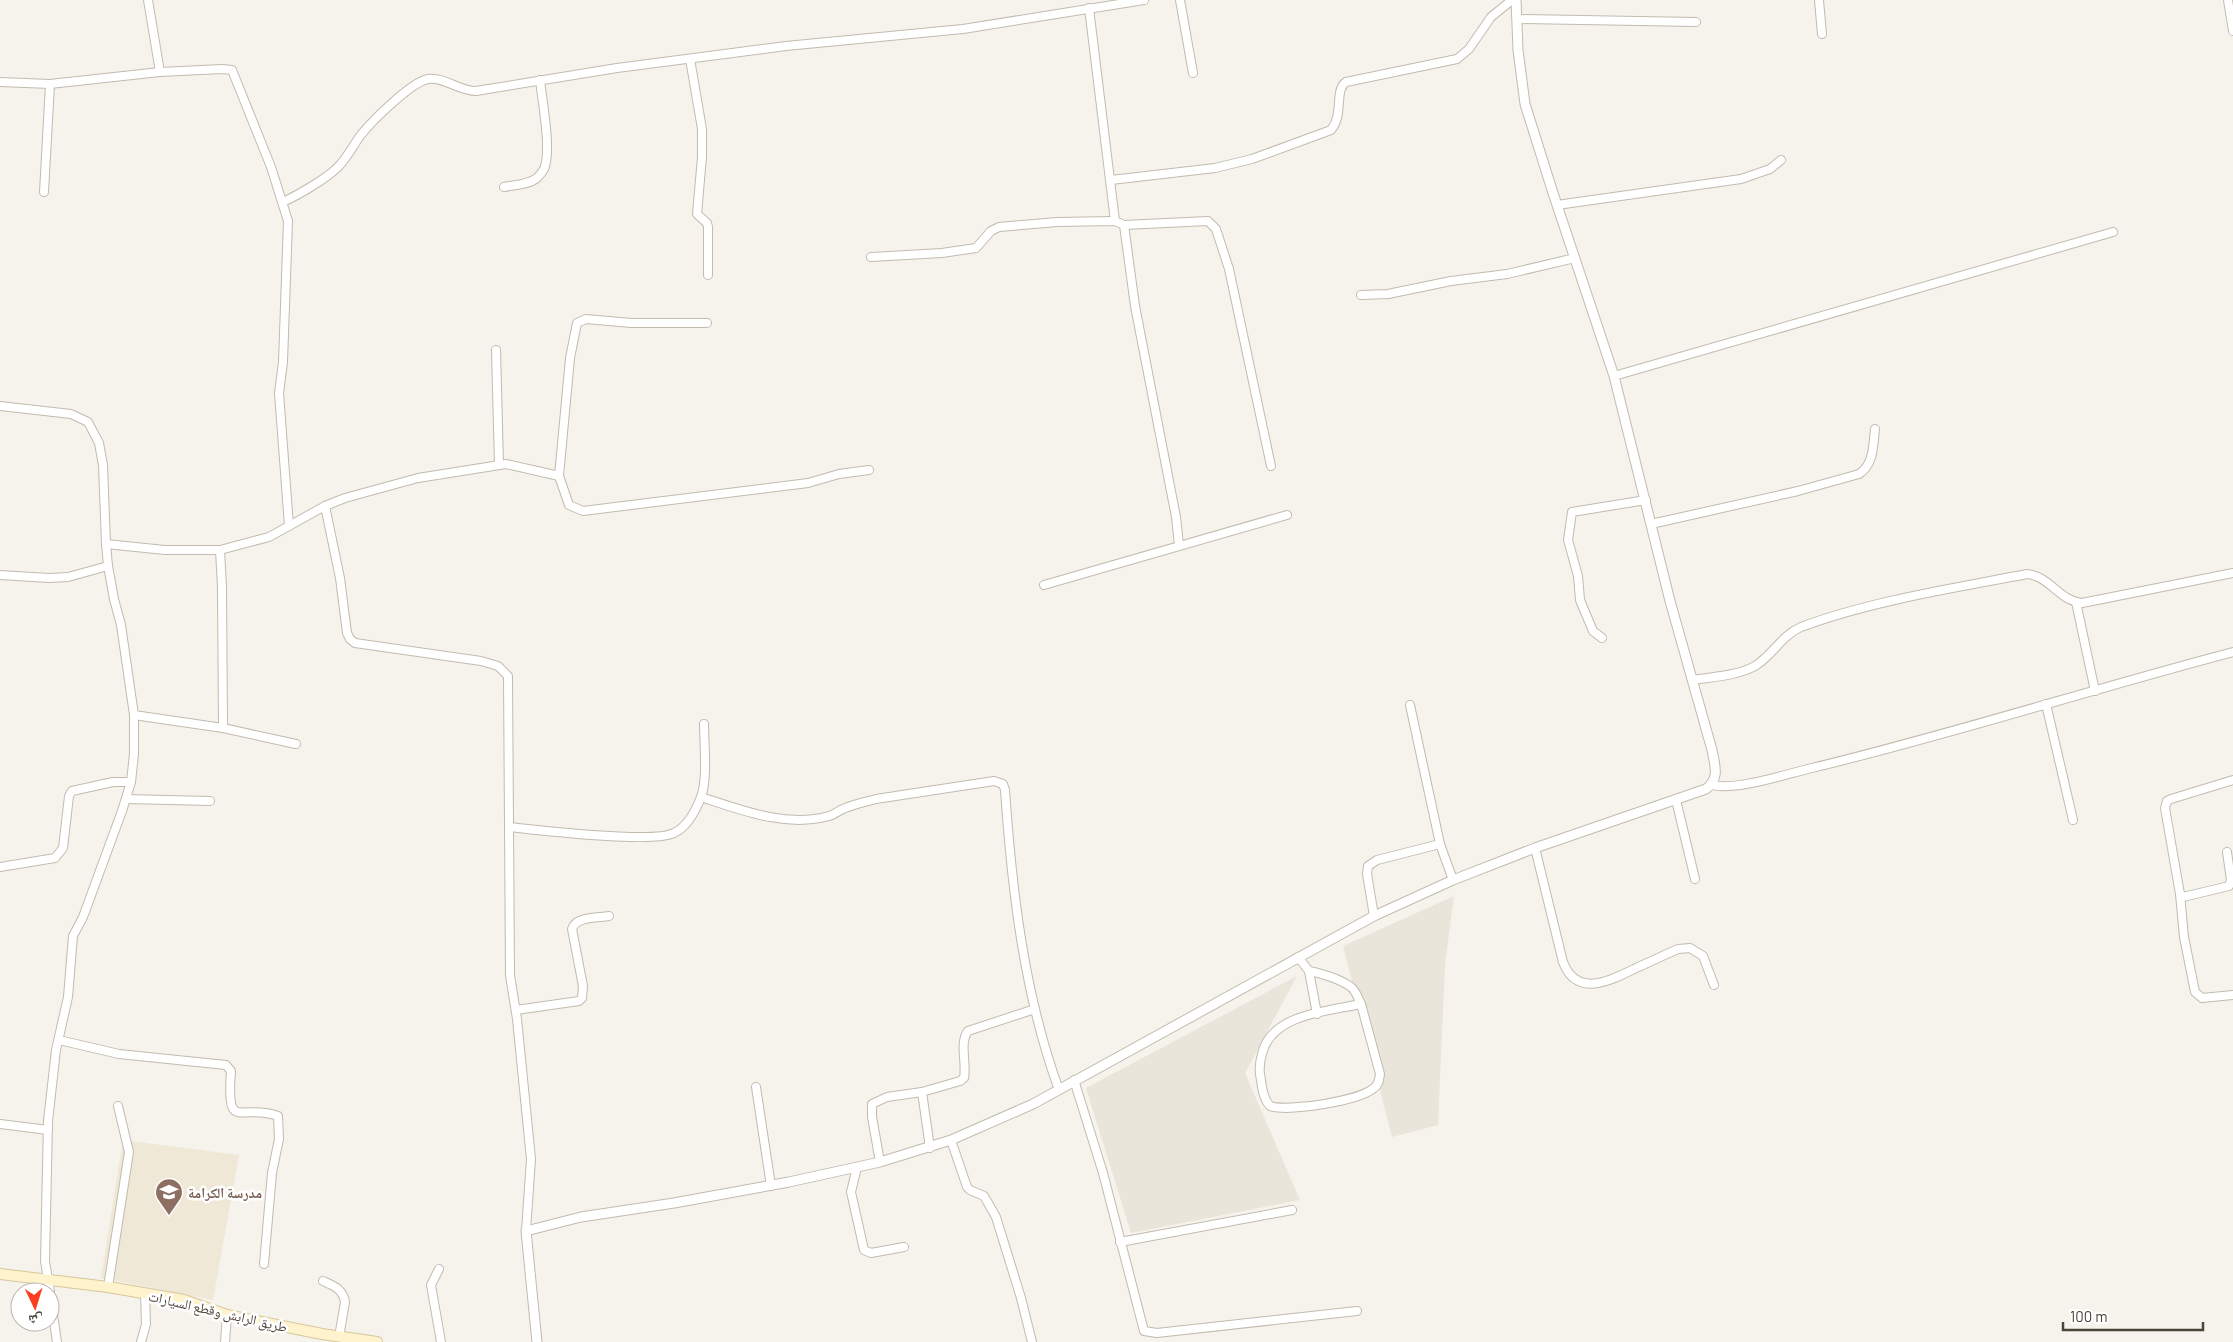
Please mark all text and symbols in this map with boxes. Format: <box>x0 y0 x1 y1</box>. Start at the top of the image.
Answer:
school or university icon: مدرسة الكرامة <box>154 1177 184 1216</box>
place label: مدرسة الكرامة <box>188 1184 262 1201</box>
north arrow <box>10 1282 60 1332</box>
street label: طريق الرابش وقطع السيارات <box>146 1287 289 1337</box>
scale bar <box>2063 1300 2203 1332</box>
text: 100 m <box>2070 1307 2108 1325</box>
text: ش <box>28 1310 44 1329</box>

